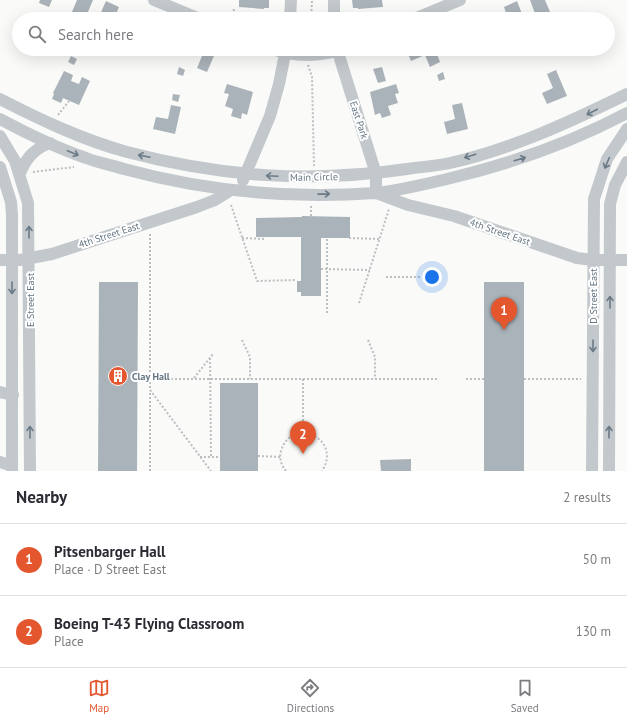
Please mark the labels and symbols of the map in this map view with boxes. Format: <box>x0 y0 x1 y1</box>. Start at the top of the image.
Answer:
street label: East Park <box>347 99 371 141</box>
one-way arrow <box>586 108 598 116</box>
one-way arrow <box>67 150 79 157</box>
one-way arrow <box>138 151 151 159</box>
one-way arrow <box>464 153 477 160</box>
one-way arrow <box>514 155 527 162</box>
one-way arrow <box>602 156 610 168</box>
street label: Main Circle <box>290 170 338 184</box>
one-way arrow <box>266 173 279 180</box>
one-way arrow <box>317 190 330 197</box>
street label: 4th Street East <box>468 216 533 249</box>
street label: 4th Street East <box>77 219 142 251</box>
one-way arrow <box>25 226 33 239</box>
your location <box>422 267 442 287</box>
street label: D Street East <box>587 268 600 324</box>
street label: E Street East <box>24 272 37 327</box>
one-way arrow <box>8 281 16 294</box>
one-way arrow <box>606 296 614 309</box>
pin: 1 <box>491 297 517 330</box>
one-way arrow <box>589 339 597 352</box>
building icon: Clay Hall <box>107 365 129 387</box>
place label: Clay Hall <box>132 370 170 383</box>
pin: 2 <box>290 421 316 454</box>
one-way arrow <box>26 426 34 439</box>
one-way arrow <box>605 426 613 439</box>

